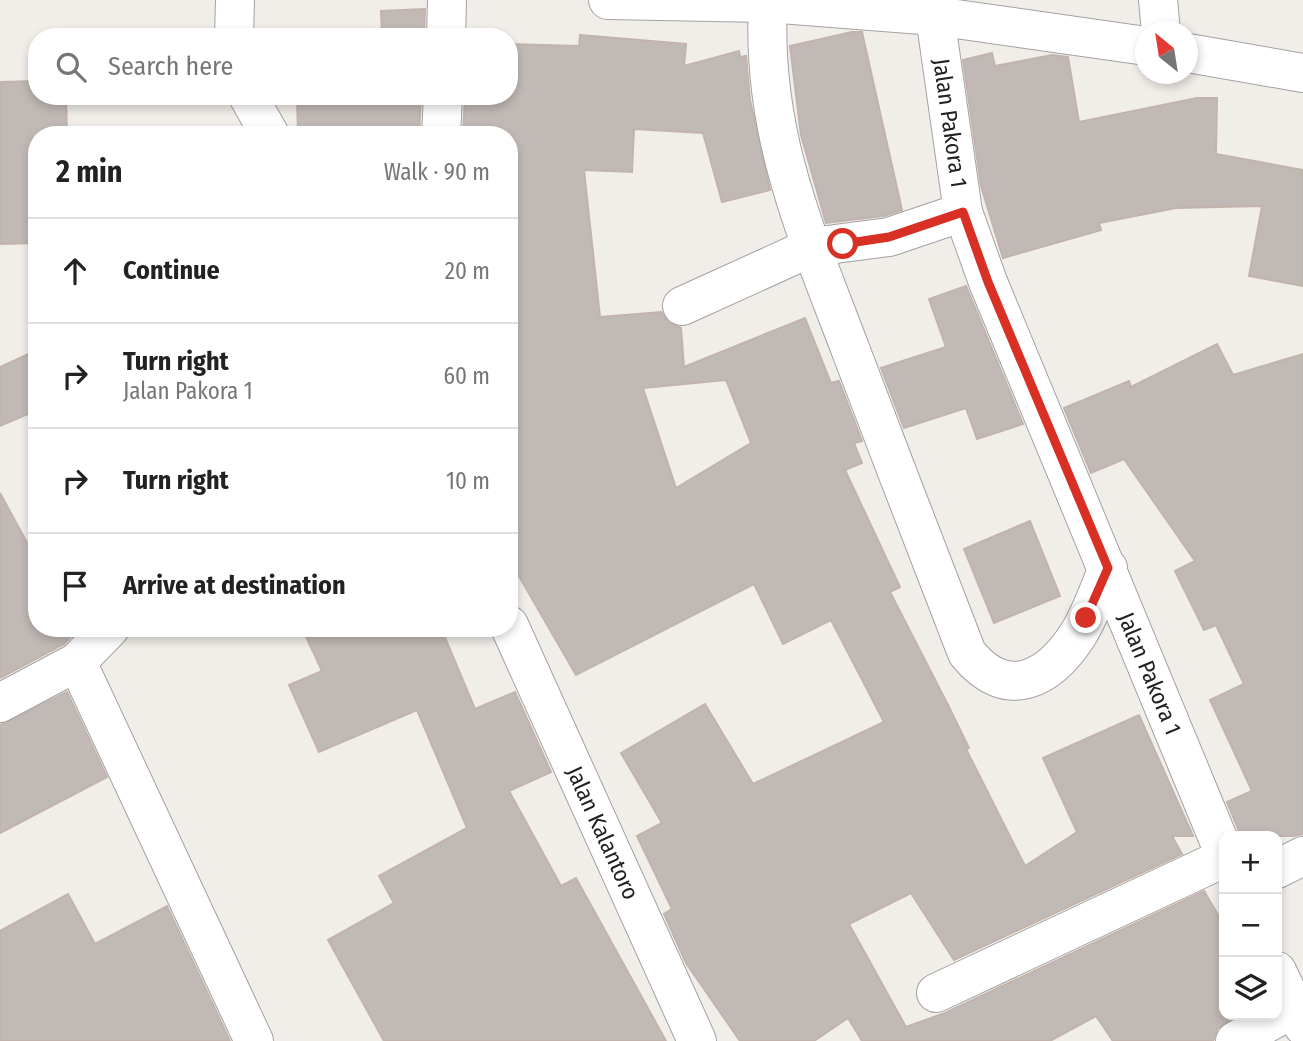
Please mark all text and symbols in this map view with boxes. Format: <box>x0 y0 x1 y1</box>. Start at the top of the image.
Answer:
north arrow <box>1135 21 1198 84</box>
search box <box>28 28 518 105</box>
icon: search <box>52 48 90 86</box>
text: Search here <box>108 51 233 82</box>
street label: Jalan Pakora 1 <box>927 57 973 189</box>
text: 2 min <box>56 154 123 190</box>
text: Walk · 90 m <box>384 158 490 186</box>
route start <box>827 228 858 259</box>
icon: ahead <box>56 252 94 290</box>
text: Continue <box>123 255 220 286</box>
text: 20 m <box>445 257 490 285</box>
text: Turn right <box>123 346 229 377</box>
icon: right <box>56 357 94 395</box>
text: 60 m <box>444 362 490 390</box>
text: Jalan Pakora 1 <box>123 377 253 405</box>
icon: right <box>56 462 94 500</box>
text: Turn right <box>123 465 229 496</box>
text: 10 m <box>446 467 490 495</box>
icon: arrive <box>56 567 94 605</box>
text: Arrive at destination <box>123 570 346 601</box>
route end <box>1070 602 1101 633</box>
street label: Jalan Pakora 1 <box>1112 608 1188 739</box>
street label: Jalan Kalantoro <box>561 762 645 904</box>
map controls <box>1219 831 1282 1020</box>
button: + <box>1219 831 1282 894</box>
button: − <box>1219 894 1282 957</box>
button: layers <box>1219 957 1282 1020</box>

